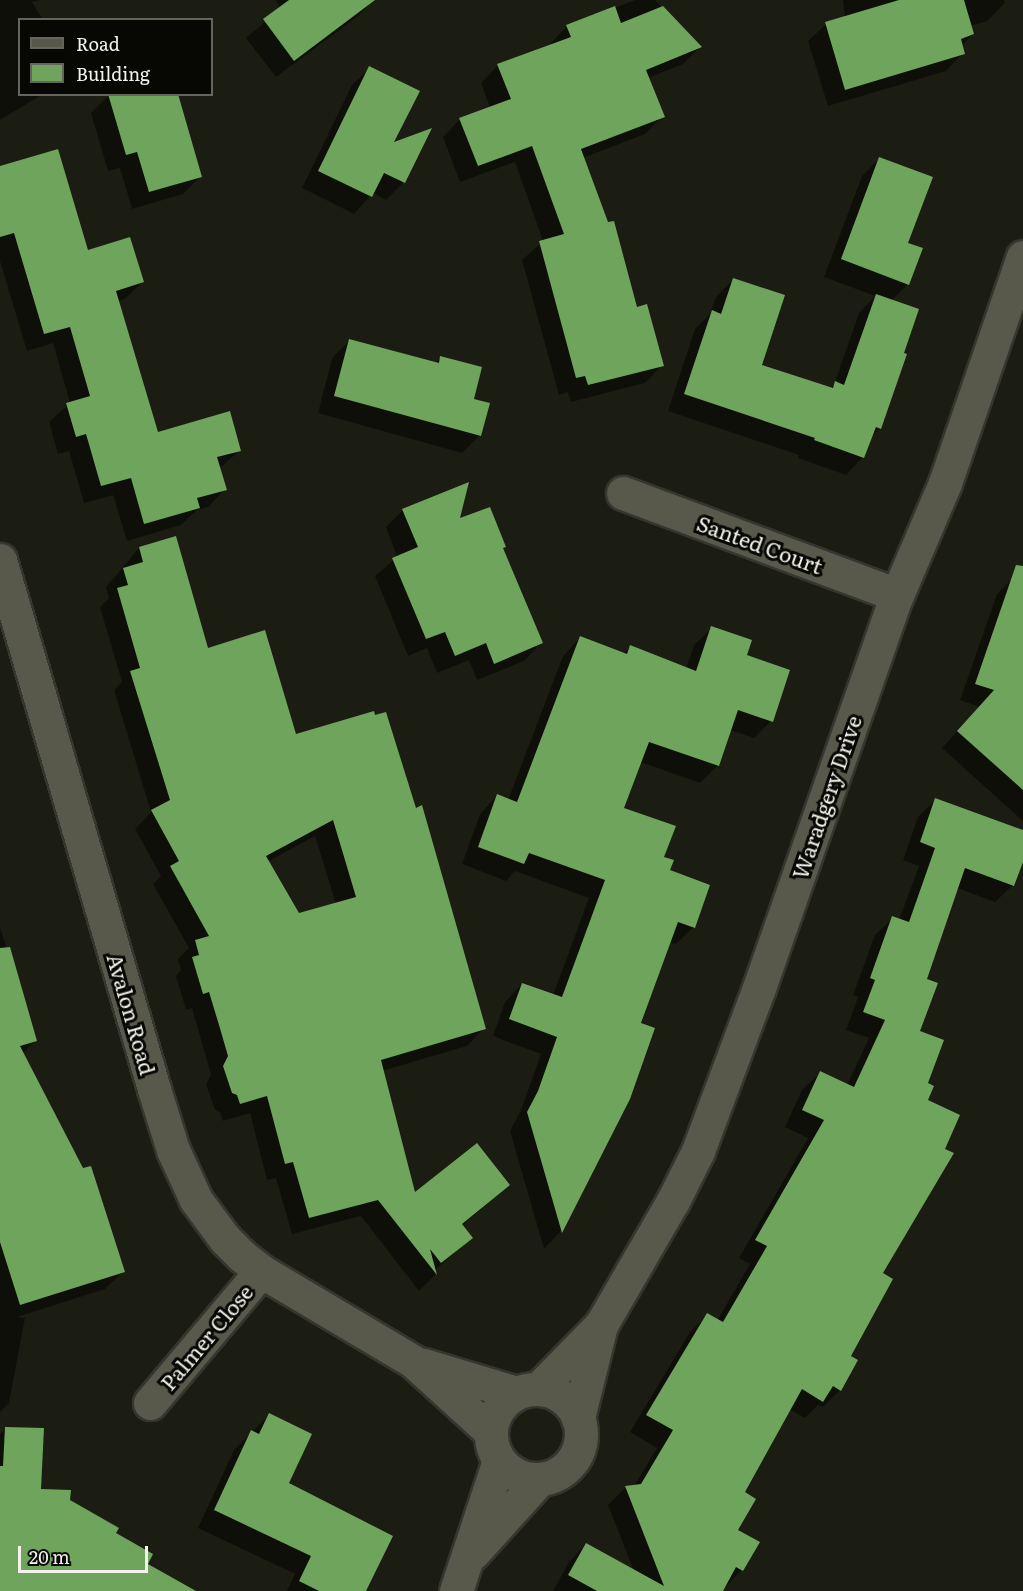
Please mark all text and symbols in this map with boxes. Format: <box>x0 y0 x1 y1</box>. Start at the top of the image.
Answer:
legend <box>18 18 213 96</box>
text: Road <box>76 30 120 57</box>
text: Building <box>76 60 150 87</box>
street label: Santed Court <box>694 510 826 578</box>
street label: Waradgery Drive <box>786 712 866 882</box>
street label: Avalon Road <box>103 950 161 1078</box>
street label: Palmer Close <box>155 1279 257 1395</box>
scale bar <box>21 1534 152 1572</box>
text: 20 m <box>29 1543 70 1570</box>

